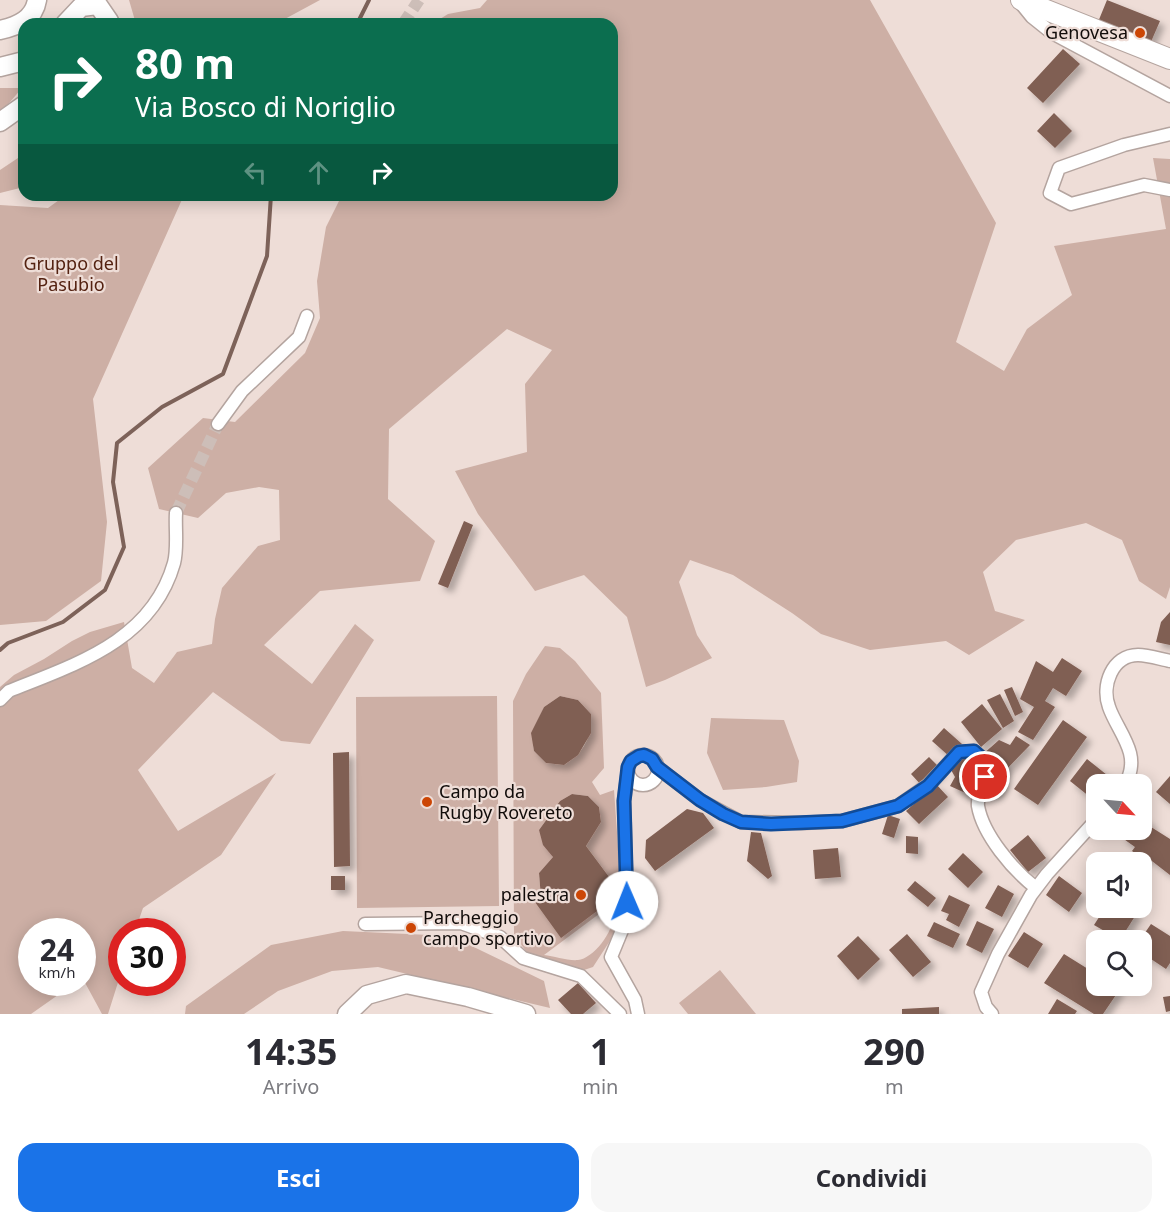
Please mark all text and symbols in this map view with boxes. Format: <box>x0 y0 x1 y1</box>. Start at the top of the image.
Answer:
place label: Genovesa <box>1045 20 1128 44</box>
marker: Genovesa <box>1133 26 1147 40</box>
text: 80 m <box>135 34 235 91</box>
icon: right <box>36 42 114 120</box>
text: Via Bosco di Noriglio <box>135 88 396 125</box>
icon: left <box>239 156 272 189</box>
icon: ahead <box>302 156 335 189</box>
icon: right <box>365 156 398 189</box>
park label: Gruppo del Pasubio <box>23 251 119 296</box>
pin <box>959 751 1010 802</box>
icon: arrive <box>968 760 1001 793</box>
north arrow <box>1086 774 1152 840</box>
map controls <box>1086 774 1152 996</box>
place label: Campo da Rugby Rovereto <box>439 779 573 824</box>
marker: Campo da Rugby Rovereto <box>420 795 434 809</box>
button: sound <box>1086 852 1152 918</box>
position arrow <box>595 870 659 934</box>
place label: palestra <box>501 882 569 906</box>
marker: palestra <box>574 888 588 902</box>
place label: Parcheggio campo sportivo <box>423 905 554 950</box>
speed limit sign: 30 <box>108 918 186 996</box>
marker: Parcheggio campo sportivo <box>404 921 418 935</box>
text: 24 <box>40 929 74 970</box>
button: search <box>1086 930 1152 996</box>
text: km/h <box>39 962 75 982</box>
text: 14:35 <box>245 1027 337 1076</box>
text: 1 <box>590 1027 611 1076</box>
text: 290 <box>863 1027 925 1076</box>
text: Arrivo <box>263 1073 319 1100</box>
text: min <box>582 1073 618 1100</box>
text: m <box>885 1073 904 1100</box>
button: Esci <box>18 1143 579 1212</box>
button: Condividi <box>591 1143 1152 1212</box>

